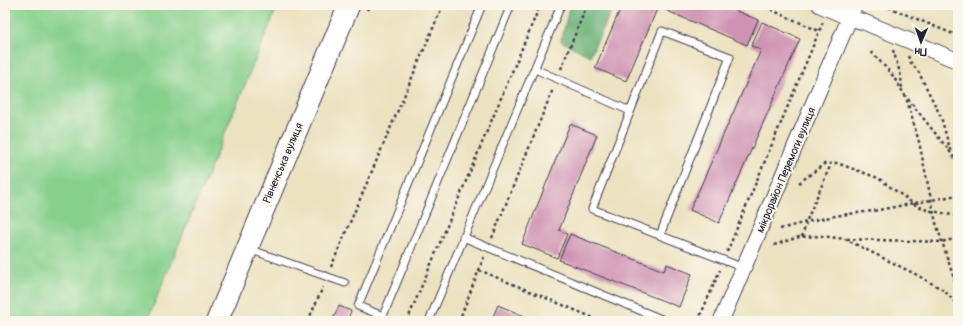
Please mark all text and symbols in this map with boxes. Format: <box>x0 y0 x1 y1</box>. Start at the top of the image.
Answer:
north arrow <box>901 22 941 62</box>
text: Пн <box>914 45 927 58</box>
street label: мікрорайон Перемоги вулиця <box>754 105 818 235</box>
street label: Рівненська вулиця <box>260 121 306 205</box>

